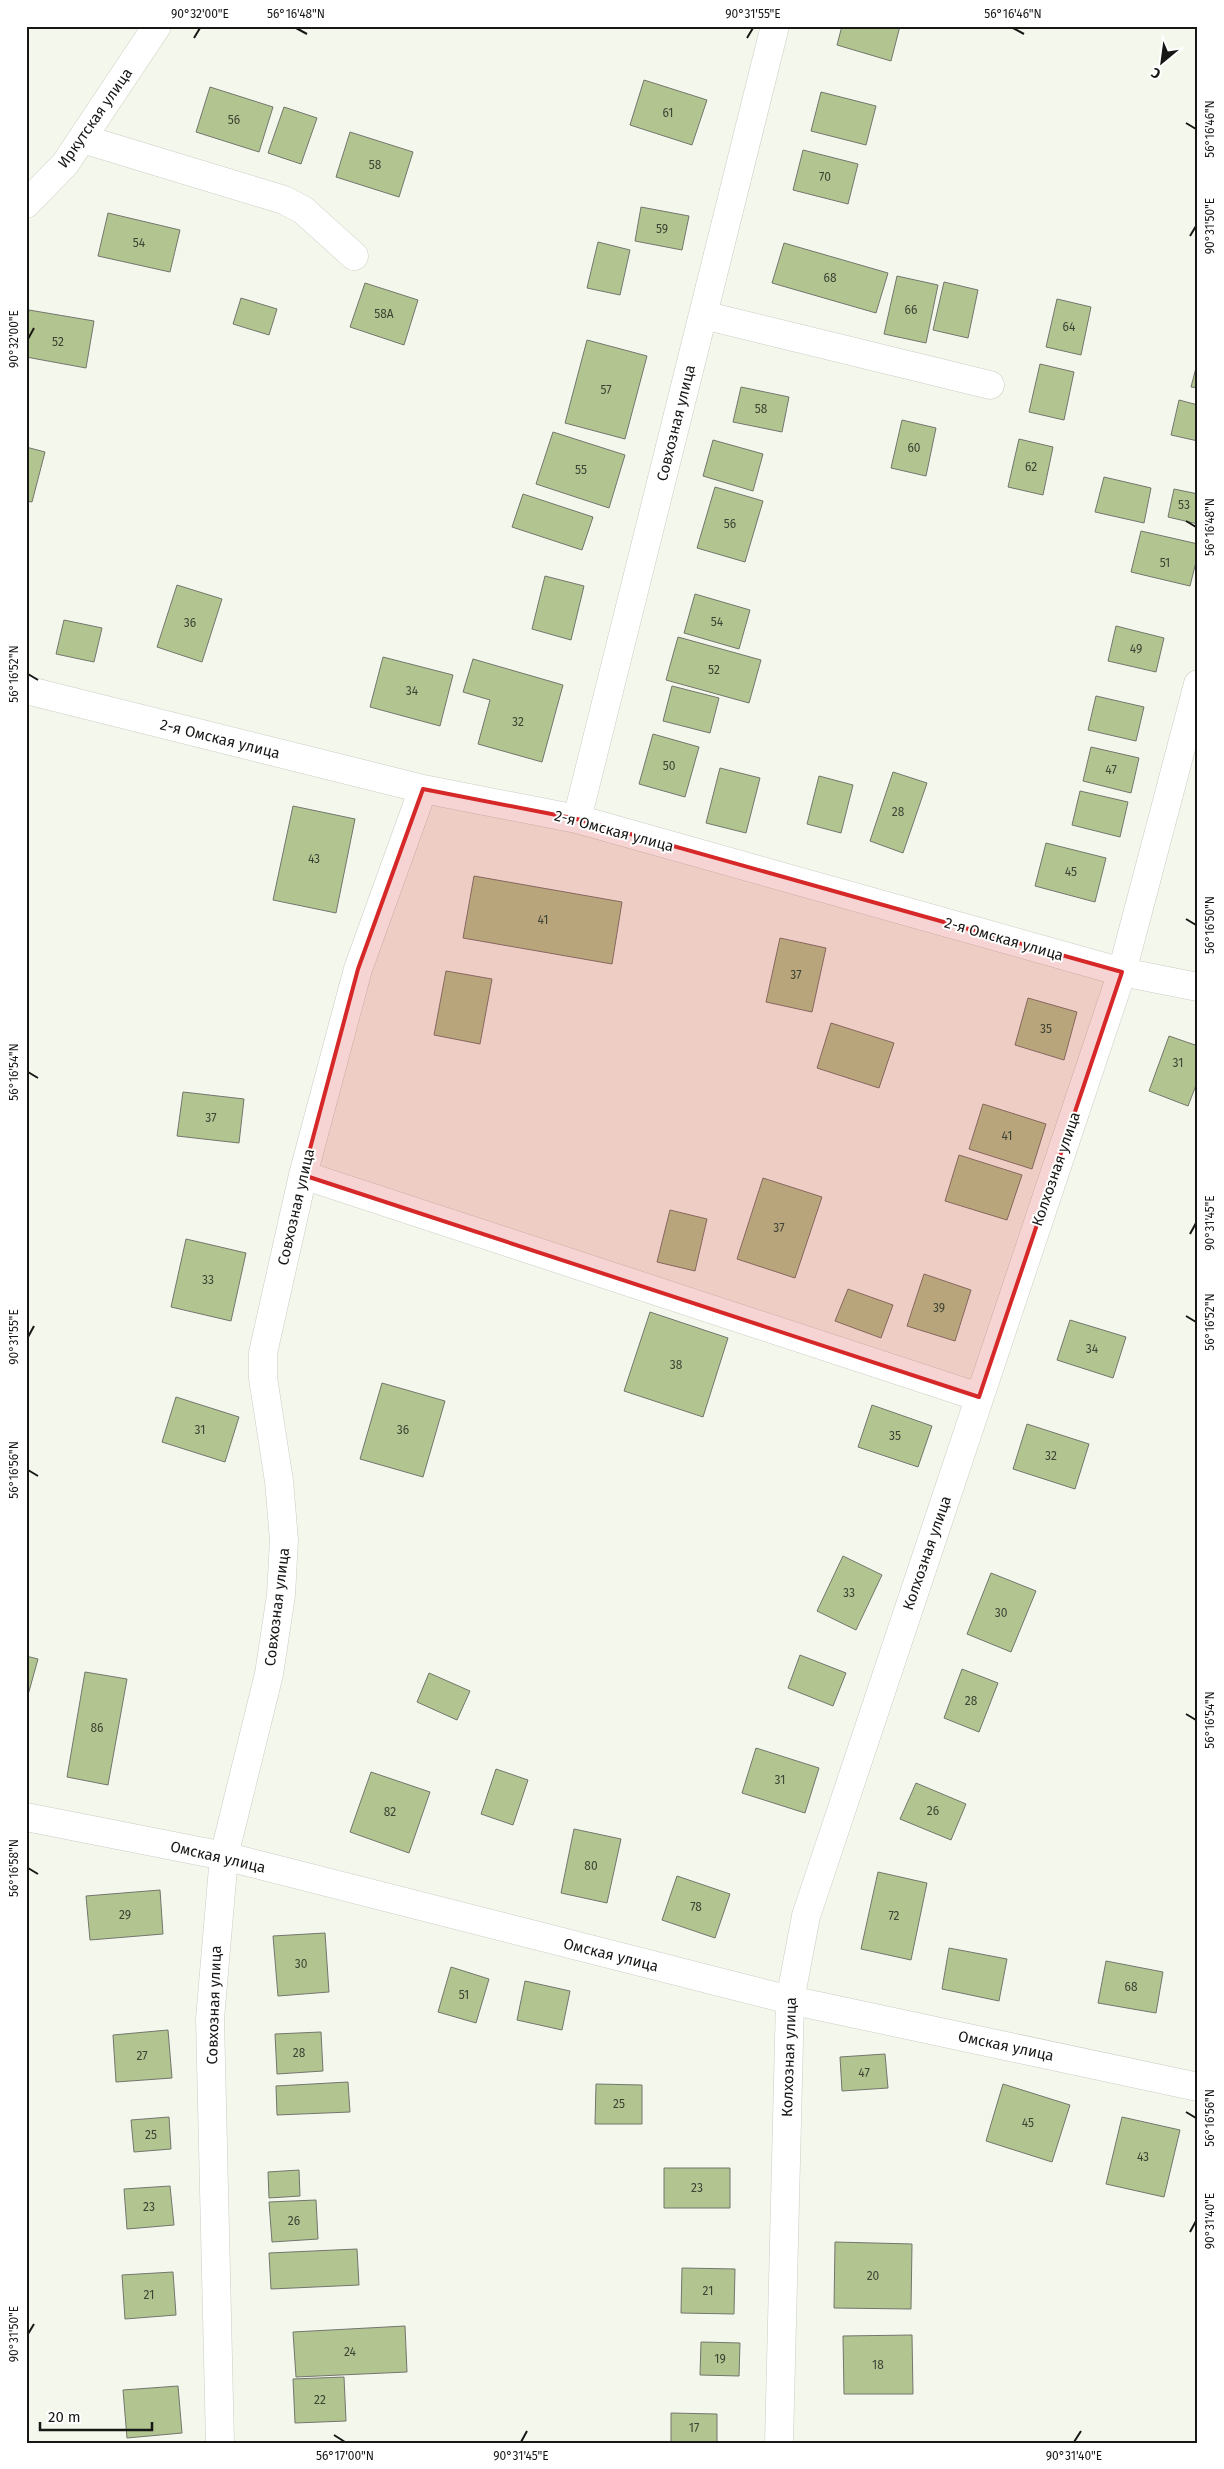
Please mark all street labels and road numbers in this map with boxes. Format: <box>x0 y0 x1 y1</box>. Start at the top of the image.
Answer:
street label: Иркутская улица <box>54 65 136 171</box>
street label: Совхозная улица <box>653 363 699 483</box>
street label: 2-я Омская улица <box>158 715 282 763</box>
street label: 2-я Омская улица <box>552 806 676 856</box>
street label: 2-я Омская улица <box>942 913 1066 965</box>
street label: Колхозная улица <box>1028 1109 1084 1229</box>
street label: Совхозная улица <box>274 1147 318 1267</box>
street label: Колхозная улица <box>899 1493 955 1613</box>
street label: Совхозная улица <box>261 1547 293 1667</box>
street label: Омская улица <box>169 1837 267 1877</box>
street label: Омская улица <box>562 1934 660 1976</box>
street label: Совхозная улица <box>203 1945 225 2065</box>
street label: Колхозная улица <box>778 1997 800 2117</box>
street label: Омская улица <box>957 2027 1055 2065</box>

